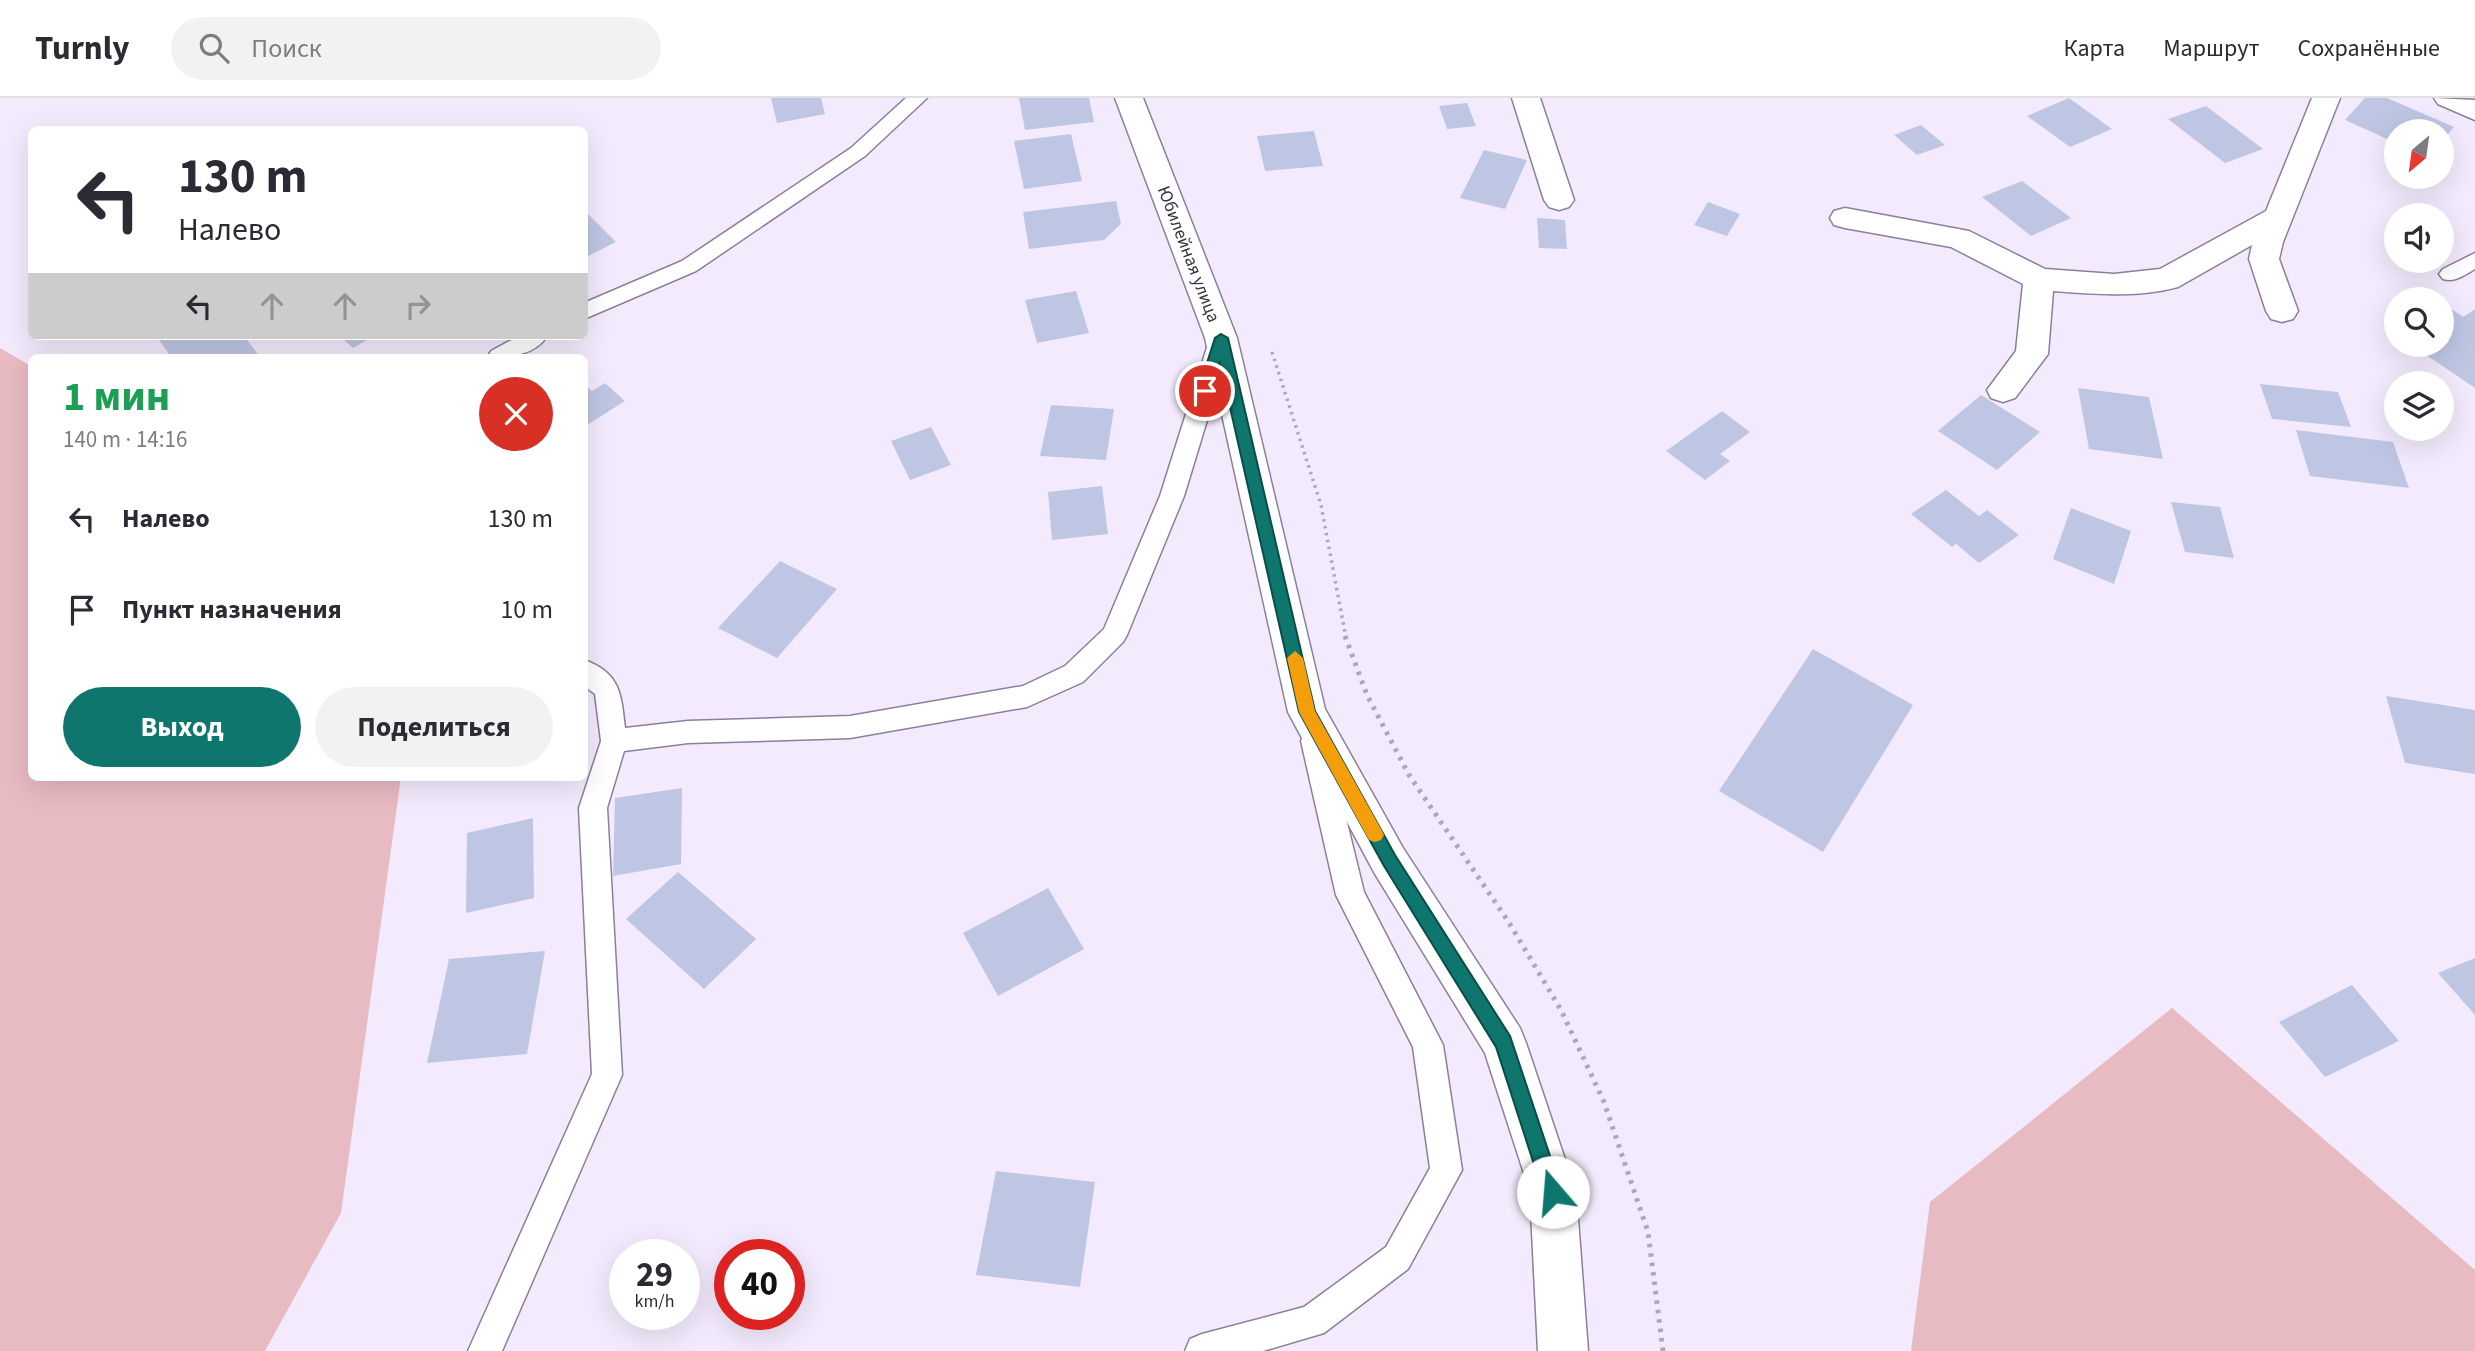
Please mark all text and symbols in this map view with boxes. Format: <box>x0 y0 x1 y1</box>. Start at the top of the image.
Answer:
search box <box>171 17 661 80</box>
text: Turnly <box>35 25 129 72</box>
icon: search <box>195 29 233 67</box>
text: Поиск <box>251 30 322 67</box>
text: Карта <box>2064 31 2125 66</box>
text: Маршрут <box>2163 31 2259 66</box>
text: Сохранённые <box>2297 31 2440 66</box>
north arrow <box>2384 119 2454 189</box>
map controls <box>2384 119 2454 441</box>
text: 130 m <box>178 142 307 212</box>
icon: left <box>63 154 154 245</box>
street label: Юбилейная улица <box>1151 182 1226 326</box>
button: sound <box>2384 203 2454 273</box>
text: Налево <box>178 207 281 253</box>
icon: left <box>180 287 218 325</box>
icon: ahead <box>253 287 291 325</box>
icon: ahead <box>326 287 364 325</box>
icon: right <box>399 287 437 325</box>
button: search <box>2384 287 2454 357</box>
pin <box>1175 361 1235 421</box>
text: 1 мин <box>63 367 170 427</box>
button: layers <box>2384 371 2454 441</box>
icon: arrive <box>1186 372 1224 410</box>
button: close <box>479 377 553 451</box>
text: 140 m · 14:16 <box>63 423 187 456</box>
icon: left <box>63 500 101 538</box>
text: Налево <box>122 500 210 537</box>
text: 130 m <box>487 500 553 537</box>
icon: arrive <box>63 591 101 629</box>
text: Пункт назначения <box>122 591 342 628</box>
text: 10 m <box>500 591 553 628</box>
button: Выход <box>63 687 301 767</box>
button: Поделиться <box>315 687 553 767</box>
position arrow <box>1516 1155 1590 1229</box>
speed limit sign: 40 <box>714 1239 805 1330</box>
text: 29 <box>636 1250 673 1300</box>
text: km/h <box>635 1289 674 1314</box>

